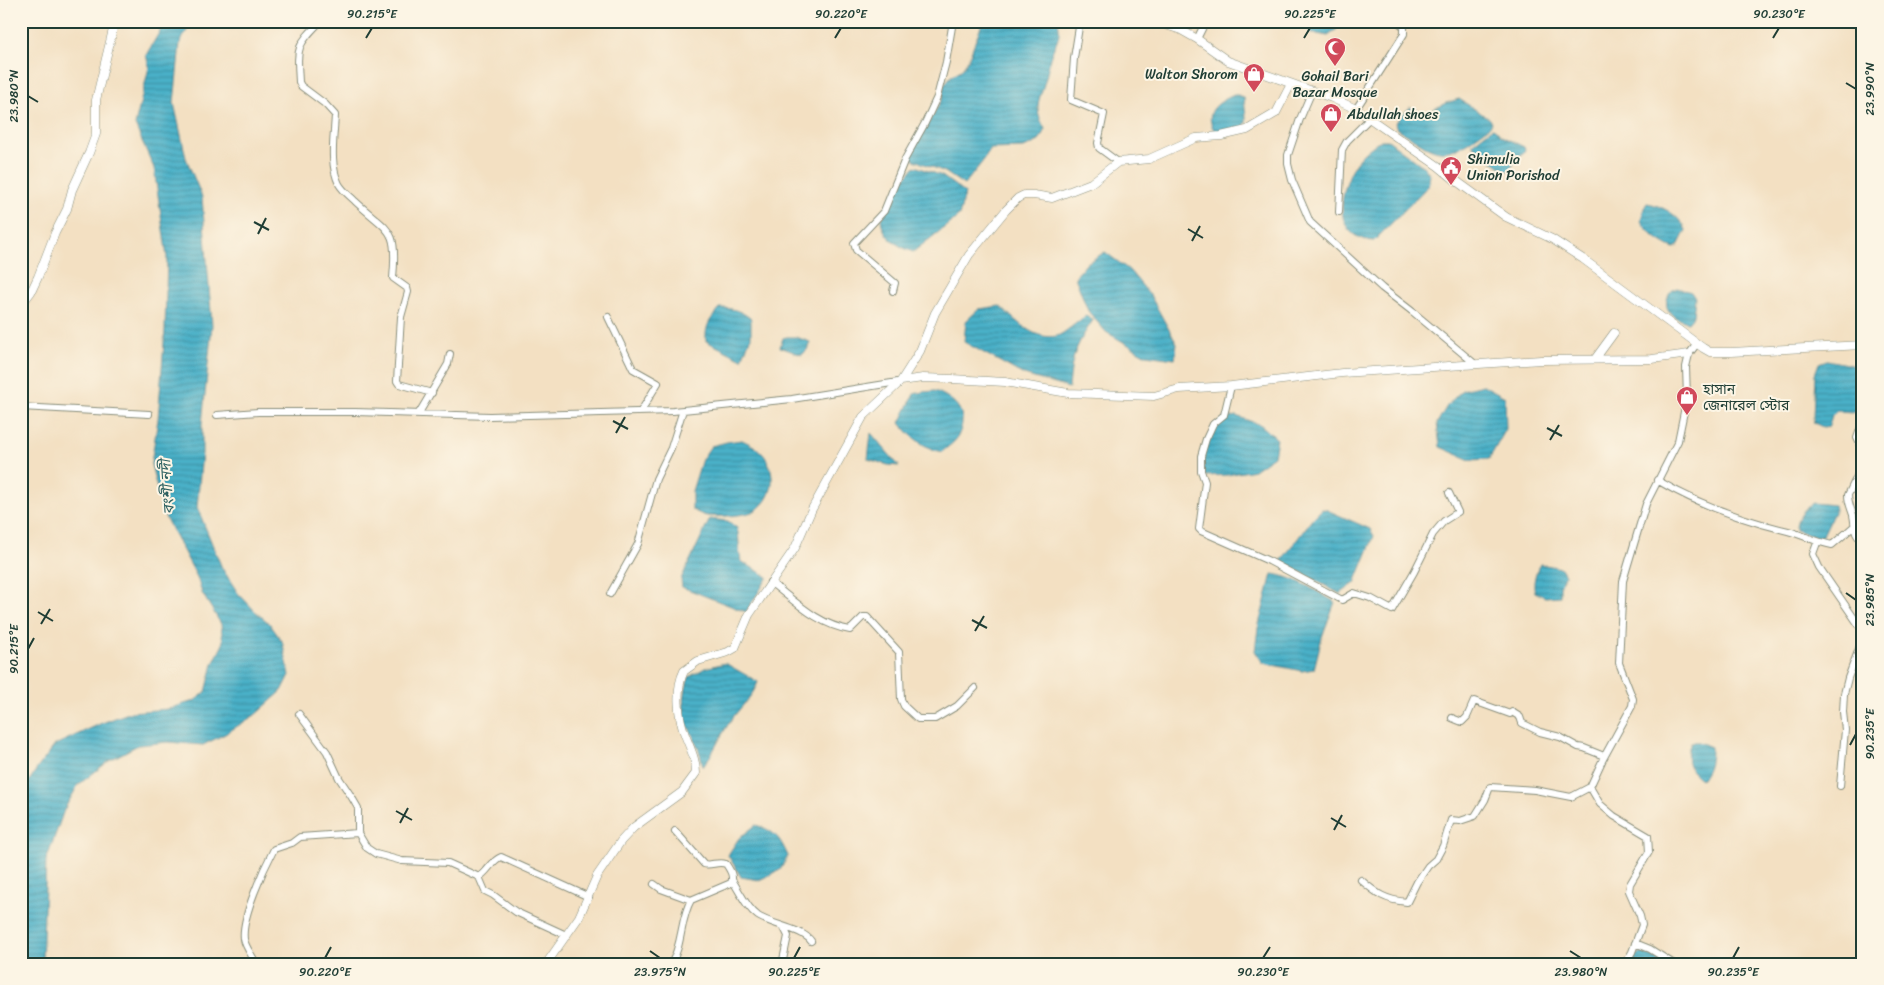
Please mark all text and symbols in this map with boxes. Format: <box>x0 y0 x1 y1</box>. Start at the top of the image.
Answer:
text: 90.215°E <box>347 3 398 25</box>
text: 90.220°E <box>815 3 868 25</box>
text: 90.225°E <box>1284 3 1337 25</box>
text: 90.230°E <box>1753 3 1806 25</box>
mosque icon: Gohail Bari Bazar Mosque <box>1323 36 1347 67</box>
place label: Walton Shorom <box>1145 62 1238 87</box>
shop icon: Walton Shorom <box>1242 62 1266 93</box>
text: 23.990°N <box>1859 62 1881 115</box>
place label: Gohail Bari Bazar Mosque <box>1292 64 1378 105</box>
text: 23.980°N <box>3 69 25 122</box>
shop icon: Abdullah shoes <box>1319 102 1343 133</box>
place label: Abdullah shoes <box>1346 102 1439 127</box>
place label: Shimulia Union Porishod <box>1467 147 1561 188</box>
public building icon: Shimulia Union Porishod <box>1439 155 1463 186</box>
place label: হাসান জেনারেল স্টোর <box>1702 377 1790 418</box>
shop icon: হাসান জেনারেল স্টোর <box>1675 385 1699 416</box>
water label: বংশী নদী <box>152 456 182 515</box>
text: 23.985°N <box>1859 573 1881 626</box>
text: 90.215°E <box>3 623 25 674</box>
text: 90.235°E <box>1859 707 1881 760</box>
text: 90.220°E <box>299 961 352 983</box>
text: 23.975°N <box>634 961 687 983</box>
text: 90.225°E <box>768 961 821 983</box>
text: 90.230°E <box>1237 961 1290 983</box>
text: 23.980°N <box>1555 961 1608 983</box>
text: 90.235°E <box>1707 961 1760 983</box>

